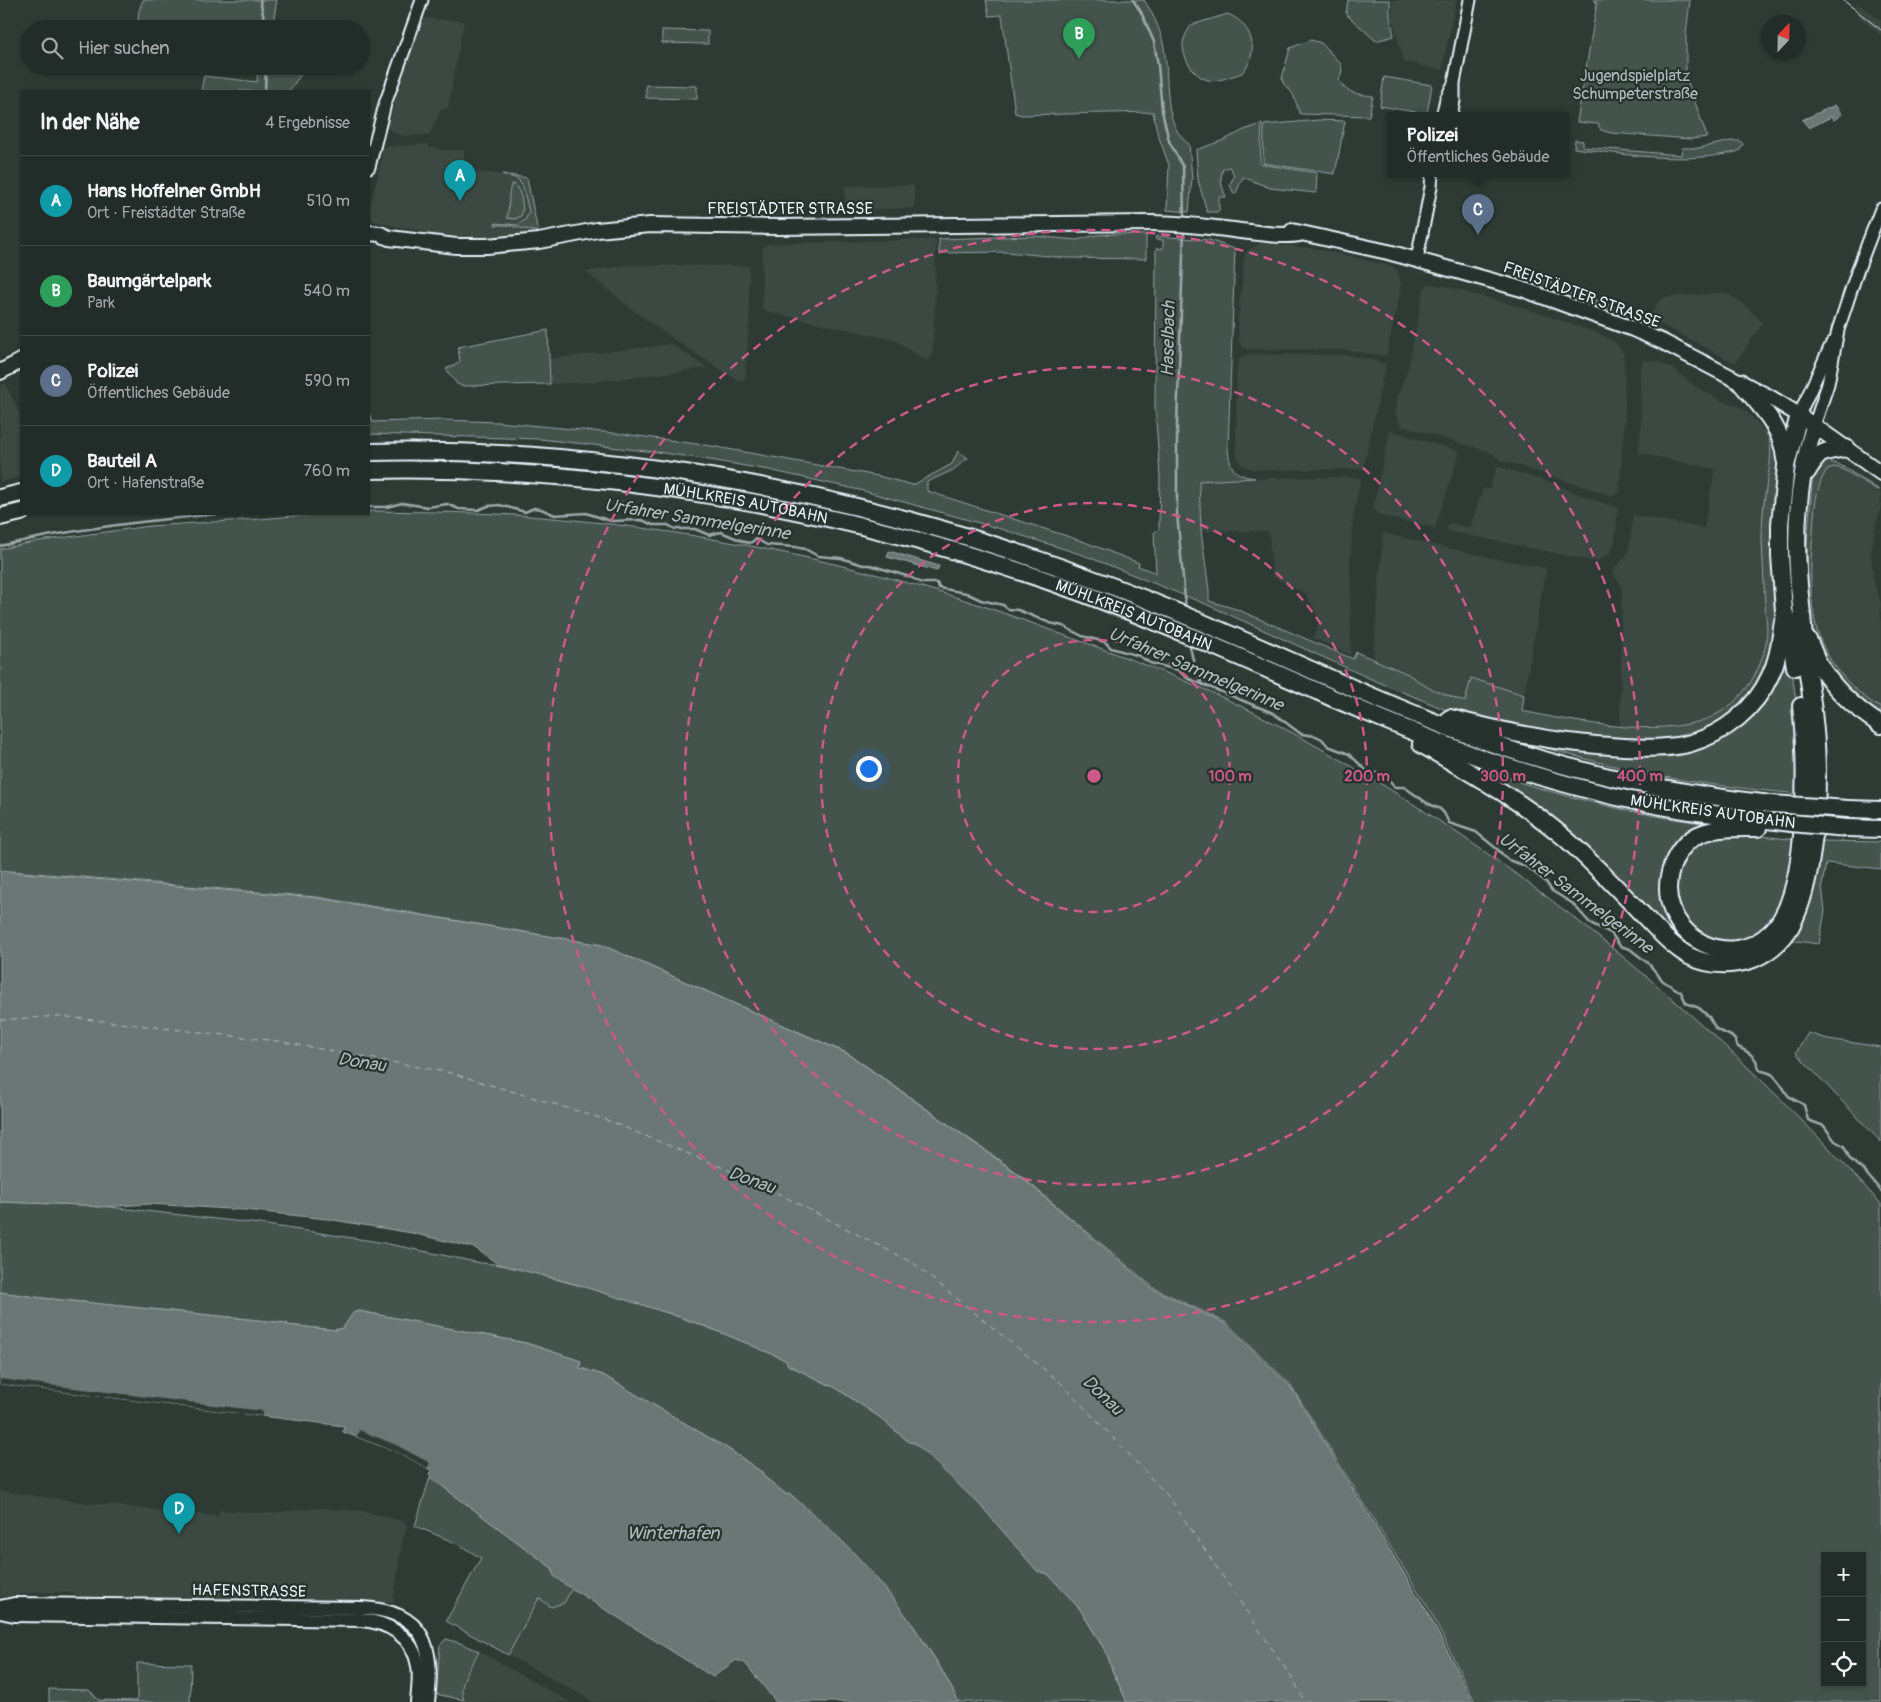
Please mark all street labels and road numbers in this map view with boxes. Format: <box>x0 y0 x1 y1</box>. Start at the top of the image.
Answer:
street label: FREISTÄDTER STRASSE <box>707 199 873 219</box>
street label: FREISTÄDTER STRASSE <box>1500 257 1663 333</box>
street label: MÜHLKREIS AUTOBAHN <box>662 479 830 529</box>
street label: MÜHLKREIS AUTOBAHN <box>1053 575 1215 655</box>
street label: MÜHLKREIS AUTOBAHN <box>1629 791 1797 833</box>
street label: HAFENSTRASSE <box>192 1580 306 1602</box>

